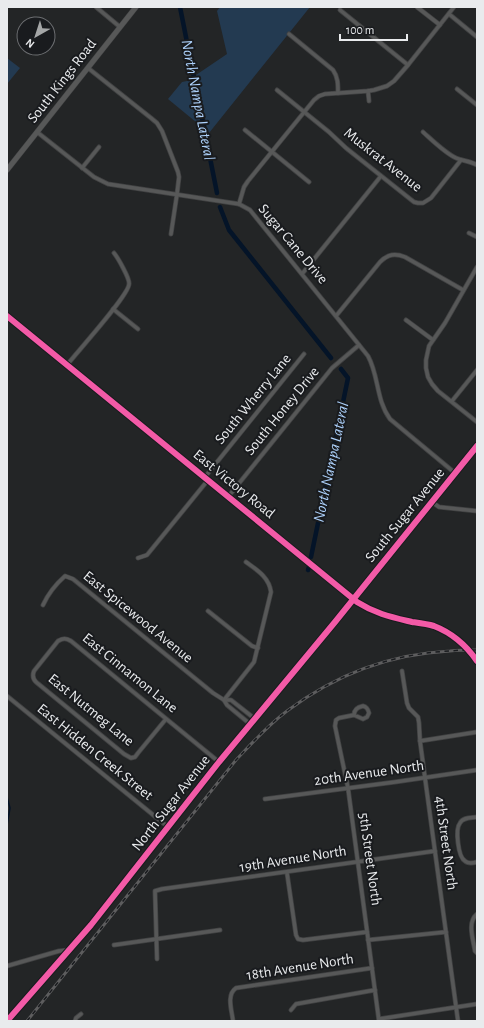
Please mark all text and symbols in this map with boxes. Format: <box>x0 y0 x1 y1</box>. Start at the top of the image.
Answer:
north arrow <box>16 16 56 56</box>
scale bar <box>340 16 407 42</box>
text: 100 m <box>346 24 374 36</box>
street label: South Kings Road <box>25 36 99 126</box>
text: N <box>24 37 36 50</box>
water label: North Nampa Lateral <box>177 38 218 162</box>
street label: Muskrat Avenue <box>341 125 425 195</box>
street label: Sugar Cane Drive <box>255 201 331 287</box>
street label: South Wherry Lane <box>212 351 294 447</box>
street label: South Honey Drive <box>242 364 322 458</box>
water label: North Nampa Lateral <box>310 400 353 524</box>
street label: East Victory Road <box>190 447 278 521</box>
street label: South Sugar Avenue <box>363 465 448 565</box>
street label: East Spicewood Avenue <box>80 568 196 666</box>
street label: East Cinnamon Lane <box>80 630 180 716</box>
street label: East Nutmeg Lane <box>45 671 137 749</box>
street label: East Hidden Creek Street <box>34 701 156 803</box>
street label: North Sugar Avenue <box>129 752 213 854</box>
street label: 20th Avenue North <box>313 758 425 788</box>
street label: 4th Street North <box>432 795 460 891</box>
street label: 5th Street North <box>356 812 384 906</box>
street label: 19th Avenue North <box>238 843 348 875</box>
street label: 18th Avenue North <box>245 951 355 983</box>

